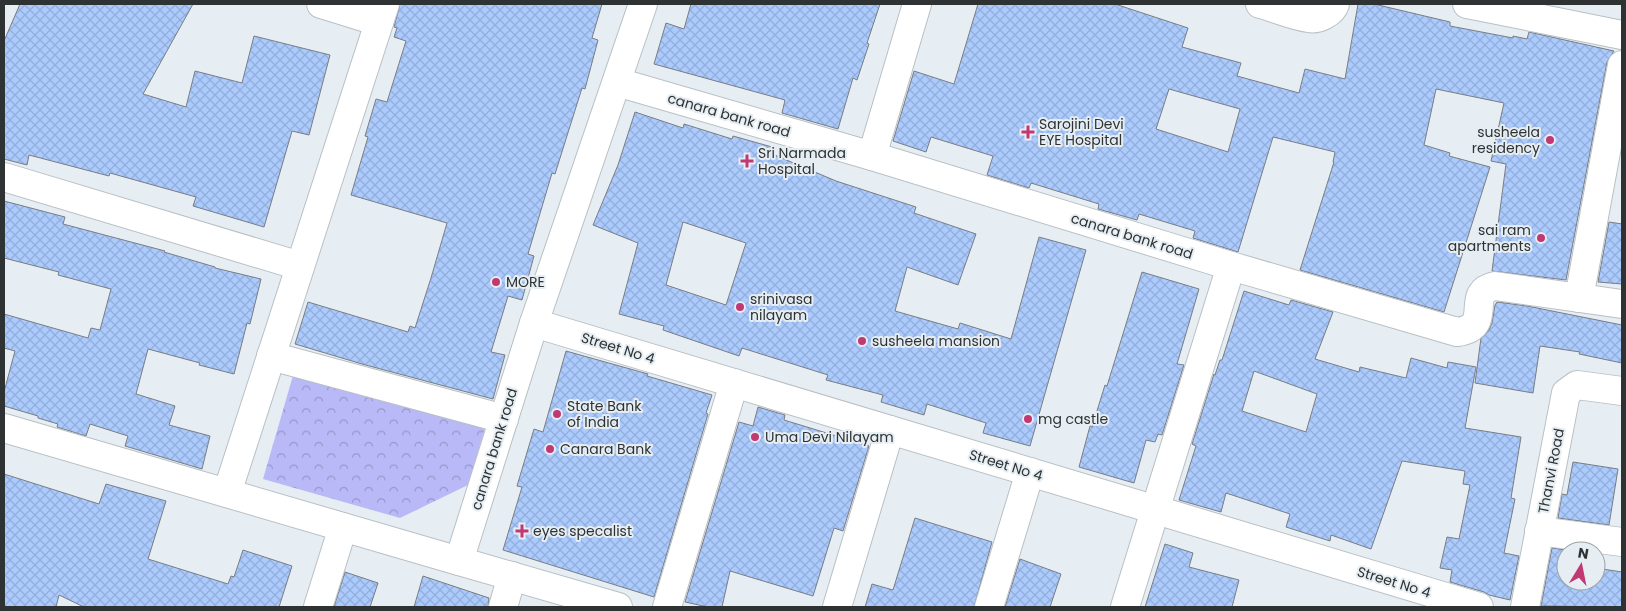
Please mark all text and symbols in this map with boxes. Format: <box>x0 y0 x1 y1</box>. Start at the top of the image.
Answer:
street label: canara bank road <box>665 88 793 142</box>
place label: Sarojini Devi EYE Hospital <box>1039 114 1124 150</box>
place label: susheela residency <box>1472 122 1540 158</box>
marker: Sarojini Devi EYE Hospital <box>1021 125 1035 139</box>
marker: susheela residency <box>1544 134 1556 146</box>
place label: Sri Narmada Hospital <box>758 143 846 179</box>
marker: Sri Narmada Hospital <box>740 154 754 168</box>
street label: canara bank road <box>1068 208 1196 264</box>
place label: sai ram apartments <box>1448 220 1531 256</box>
marker: sai ram apartments <box>1535 232 1547 244</box>
place label: MORE <box>506 272 545 292</box>
marker: MORE <box>490 276 502 288</box>
place label: srinivasa nilayam <box>750 289 812 325</box>
marker: srinivasa nilayam <box>734 301 746 313</box>
street label: Street No 4 <box>579 327 657 369</box>
place label: susheela mansion <box>872 331 1000 351</box>
marker: susheela mansion <box>856 335 868 347</box>
street label: canara bank road <box>466 385 522 513</box>
place label: State Bank of India <box>567 396 642 432</box>
marker: State Bank of India <box>551 408 563 420</box>
place label: mg castle <box>1038 409 1108 429</box>
marker: mg castle <box>1022 413 1034 425</box>
place label: Uma Devi Nilayam <box>765 427 894 447</box>
street label: Thanvi Road <box>1533 427 1569 515</box>
marker: Uma Devi Nilayam <box>749 431 761 443</box>
place label: Canara Bank <box>560 439 652 459</box>
marker: Canara Bank <box>544 443 556 455</box>
street label: Street No 4 <box>967 444 1045 486</box>
place label: eyes specalist <box>533 521 632 541</box>
marker: eyes specalist <box>515 524 529 538</box>
north arrow <box>1556 541 1606 591</box>
text: N <box>1576 542 1590 564</box>
street label: Street No 4 <box>1355 561 1433 603</box>

